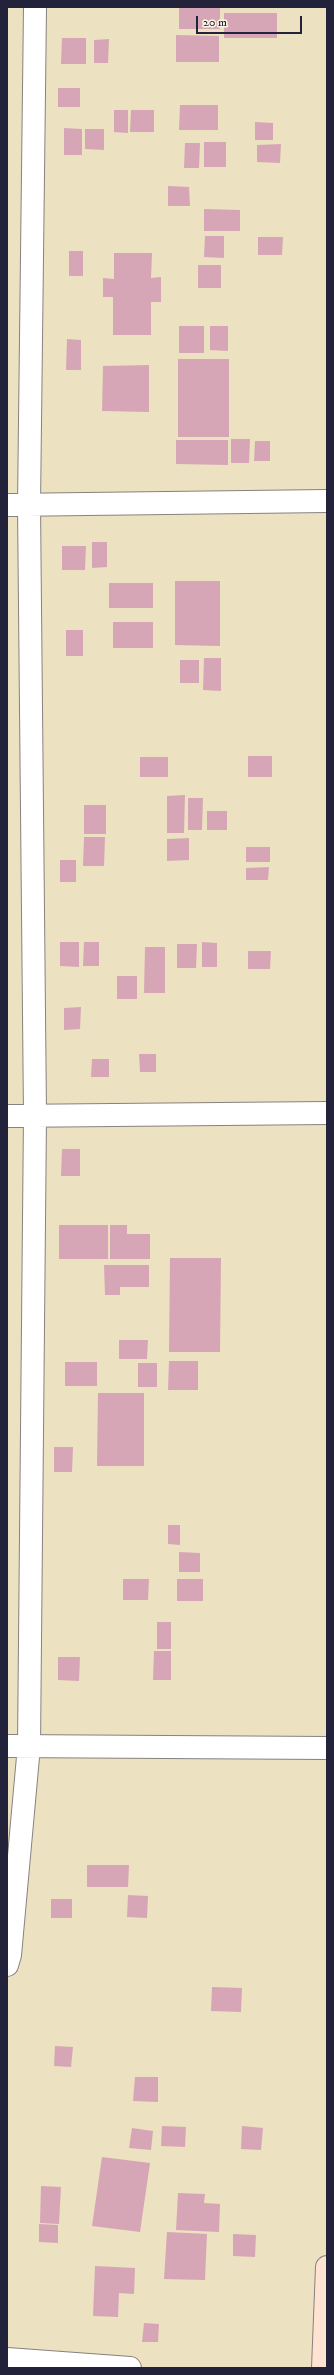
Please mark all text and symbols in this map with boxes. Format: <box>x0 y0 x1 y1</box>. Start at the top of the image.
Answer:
scale bar <box>198 8 304 34</box>
text: 20 m <box>203 15 227 30</box>

